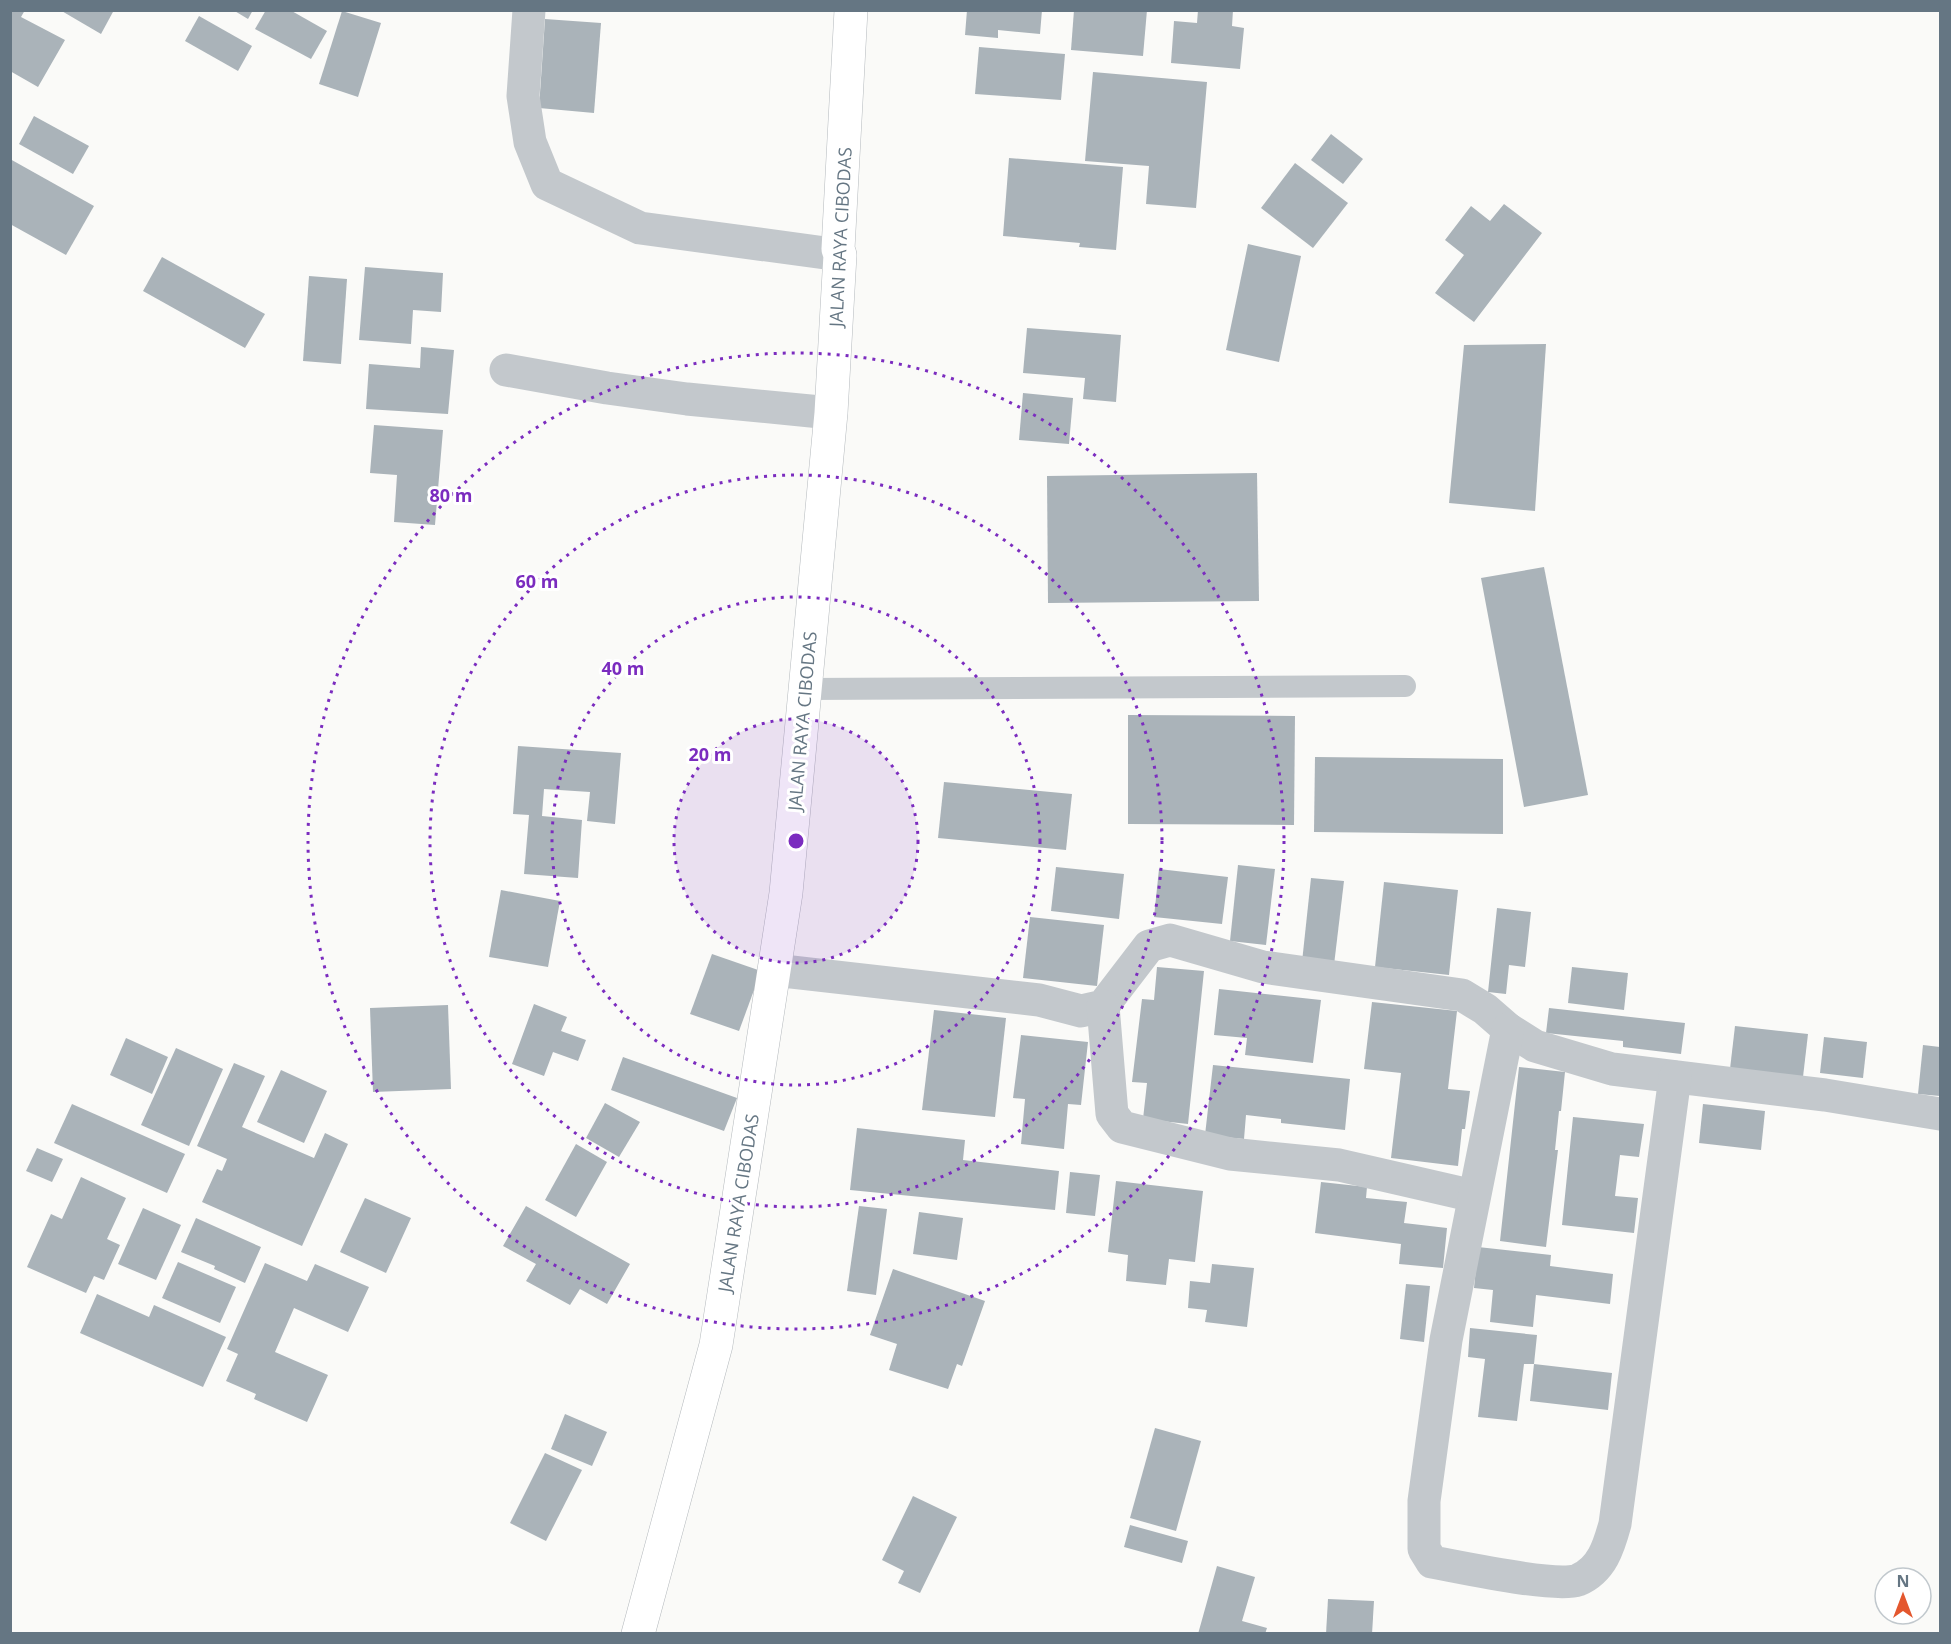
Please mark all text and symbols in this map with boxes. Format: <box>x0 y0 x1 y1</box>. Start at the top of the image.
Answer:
street label: JALAN RAYA CIBODAS <box>823 146 857 330</box>
text: 80 m <box>430 483 472 507</box>
text: 60 m <box>516 569 558 593</box>
street label: JALAN RAYA CIBODAS <box>782 630 822 814</box>
text: 40 m <box>602 656 644 680</box>
text: 20 m <box>689 742 731 766</box>
centre of rings <box>786 831 806 851</box>
street label: JALAN RAYA CIBODAS <box>712 1112 764 1296</box>
north arrow <box>1873 1566 1933 1626</box>
text: N <box>1896 1570 1910 1592</box>

